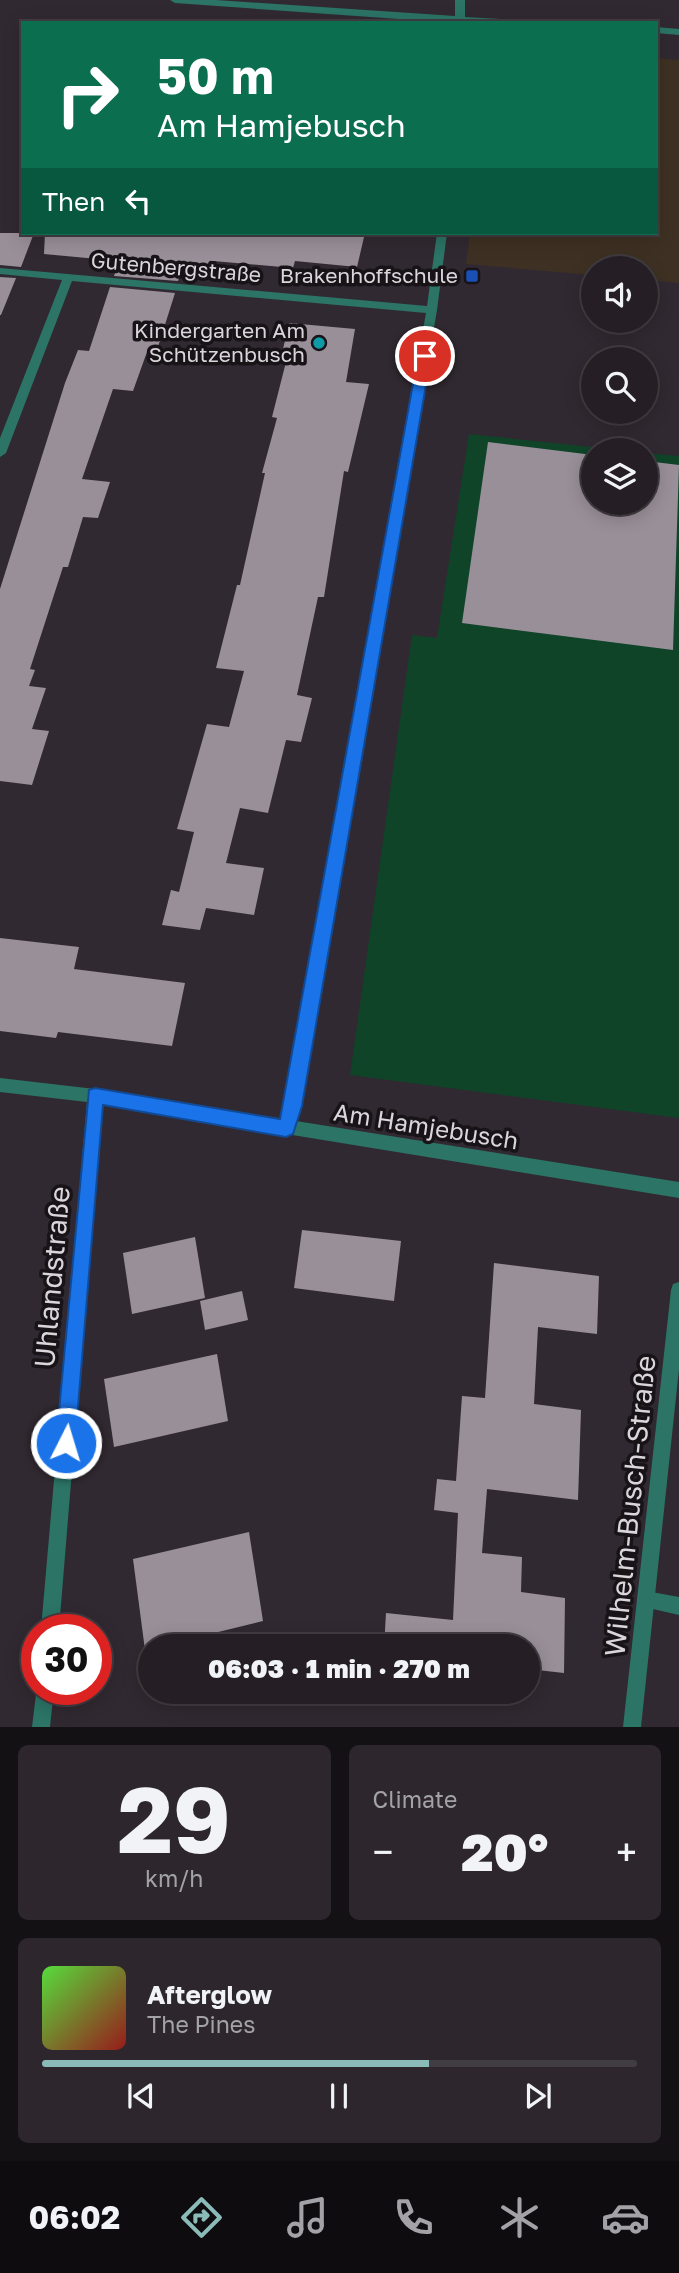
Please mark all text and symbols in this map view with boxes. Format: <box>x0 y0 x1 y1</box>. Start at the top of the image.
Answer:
text: 50 m <box>157 46 274 105</box>
icon: right <box>42 49 133 140</box>
text: Am Hamjebusch <box>157 106 406 144</box>
icon: left <box>119 182 157 220</box>
text: Then <box>42 186 105 217</box>
street label: Gutenbergstraße <box>90 247 262 287</box>
map controls <box>581 256 658 515</box>
button: sound <box>581 256 658 333</box>
place label: Brakenhoffschule <box>280 262 458 288</box>
marker: Brakenhoffschule <box>464 268 480 284</box>
place label: Kindergarten Am Schützenbusch <box>134 317 305 367</box>
pin <box>395 326 455 386</box>
marker: Kindergarten Am Schützenbusch <box>311 335 327 351</box>
icon: arrive <box>406 337 444 375</box>
button: search <box>581 347 658 424</box>
button: layers <box>581 438 658 515</box>
street label: Am Hamjebusch <box>332 1097 521 1154</box>
street label: Uhlandstraße <box>27 1185 76 1369</box>
street label: Wilhelm-Busch-Straße <box>597 1354 662 1658</box>
position arrow <box>29 1406 103 1480</box>
speed limit sign: 30 <box>21 1614 112 1705</box>
text: 06:03 · 1 min · 270 m <box>208 1653 470 1684</box>
text: 29 <box>118 1764 231 1873</box>
text: Climate <box>373 1785 457 1813</box>
text: 20° <box>461 1820 548 1882</box>
text: − <box>373 1829 393 1874</box>
text: + <box>616 1829 637 1874</box>
text: km/h <box>145 1864 204 1892</box>
text: Afterglow <box>147 1979 272 2010</box>
text: The Pines <box>147 2010 255 2038</box>
icon: previous <box>122 2077 160 2115</box>
icon: pause <box>320 2077 358 2115</box>
icon: next <box>519 2077 557 2115</box>
icon: directions <box>177 2193 226 2242</box>
icon: music <box>283 2193 332 2242</box>
icon: phone <box>389 2193 438 2242</box>
icon: climate <box>495 2193 544 2242</box>
icon: car <box>601 2193 650 2242</box>
text: 06:02 <box>29 2198 120 2236</box>

